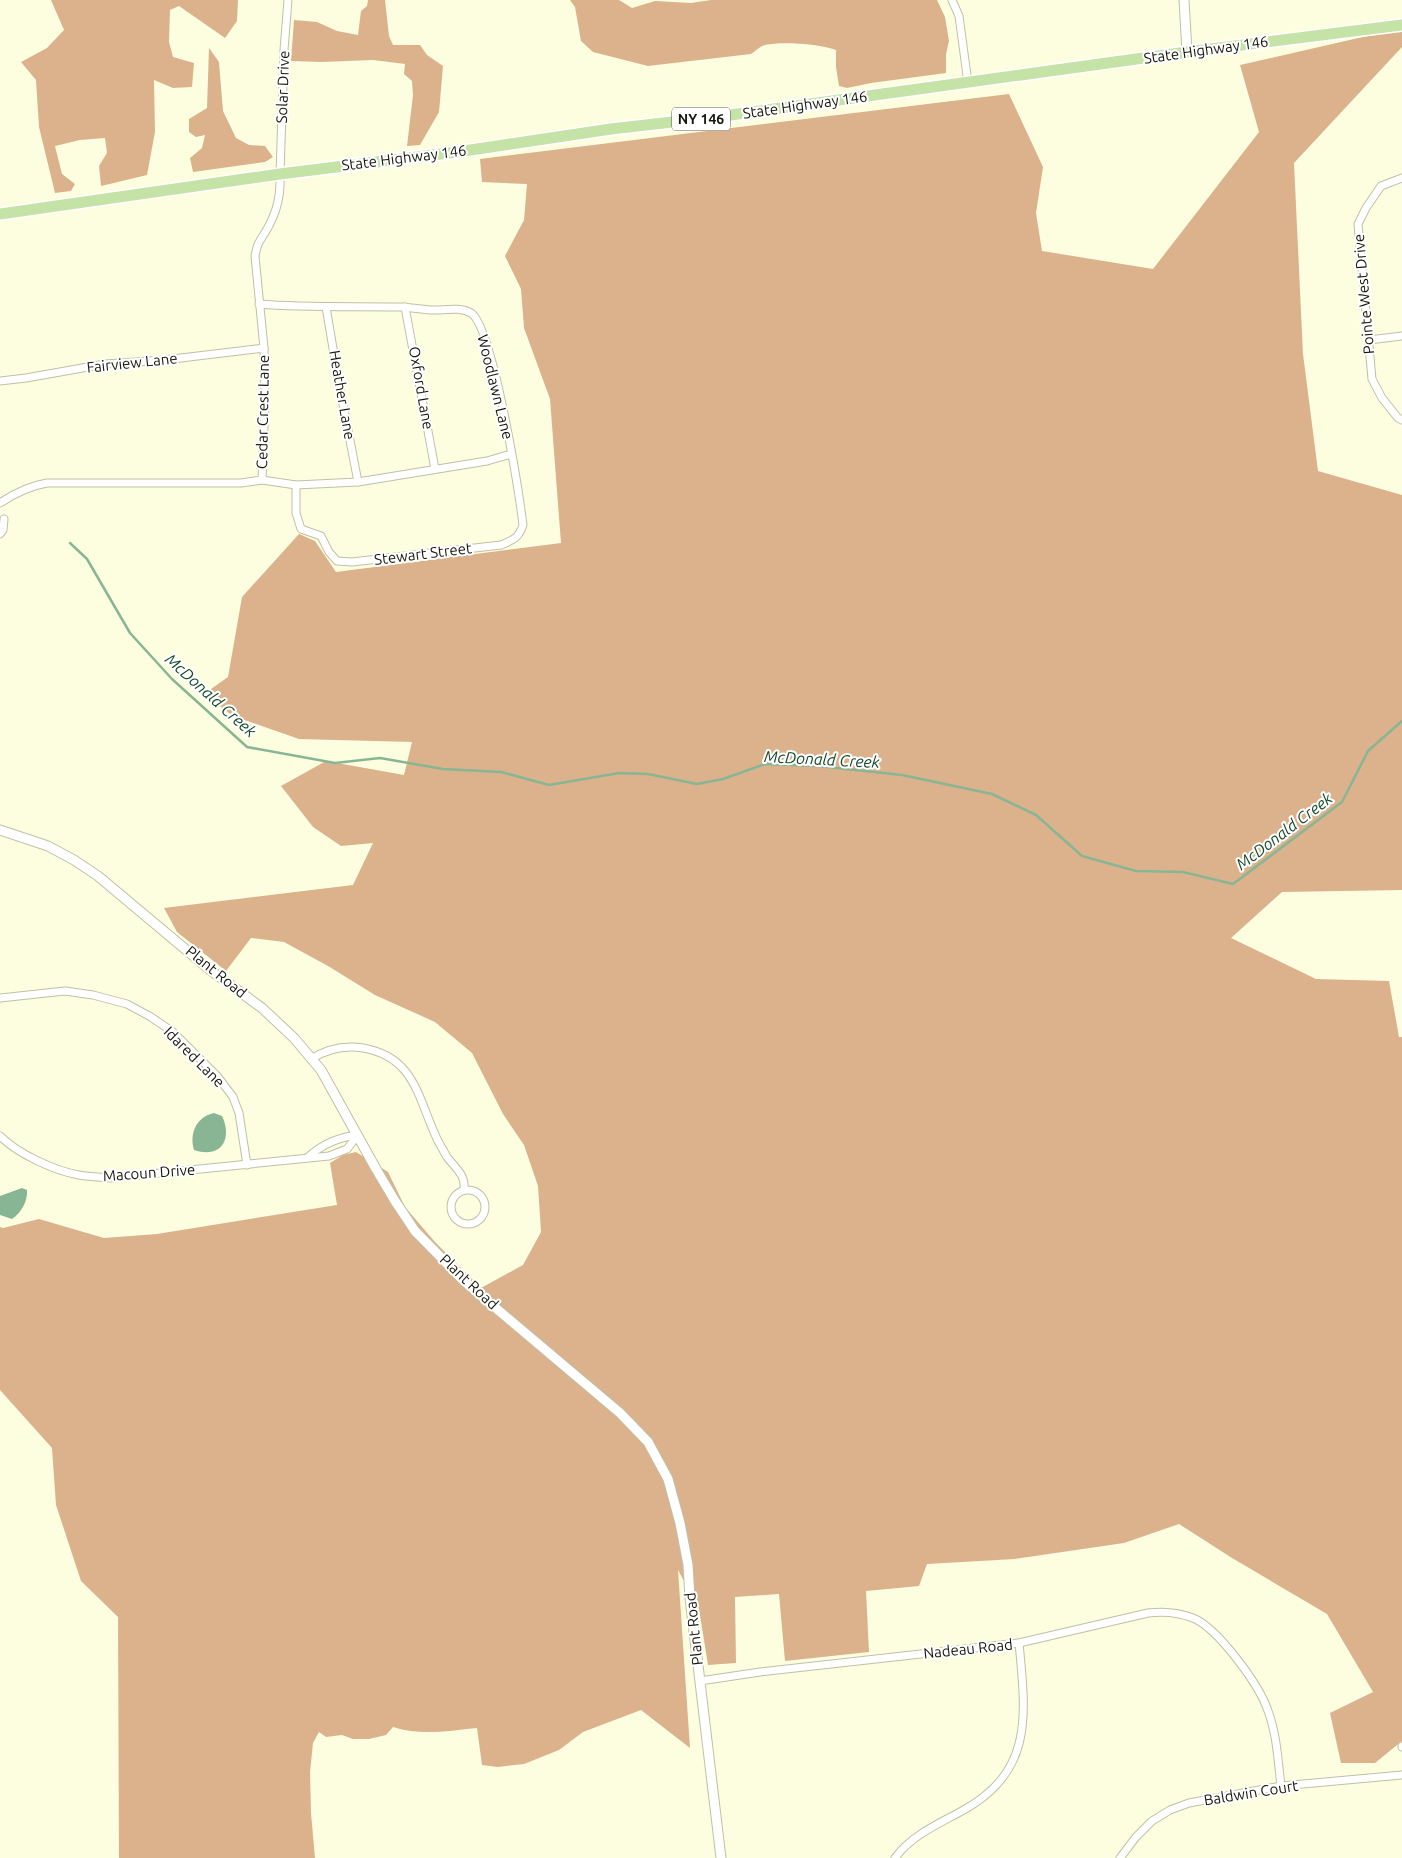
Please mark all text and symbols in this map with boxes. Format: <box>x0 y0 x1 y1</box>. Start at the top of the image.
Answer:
street label: State Highway 146 <box>1143 32 1269 67</box>
street label: Solar Drive <box>273 50 292 124</box>
street label: State Highway 146 <box>742 87 868 122</box>
road number: NY 146 <box>672 108 730 130</box>
street label: State Highway 146 <box>341 141 467 174</box>
street label: Pointe West Drive <box>1350 233 1377 355</box>
street label: Woodlawn Lane <box>474 333 517 441</box>
street label: Oxford Lane <box>406 345 437 431</box>
street label: Fairview Lane <box>86 349 178 376</box>
street label: Heather Lane <box>326 349 359 441</box>
street label: Cedar Crest Lane <box>253 355 272 469</box>
street label: Stewart Street <box>373 539 473 568</box>
water label: McDonald Creek <box>162 650 261 741</box>
water label: McDonald Creek <box>764 747 881 771</box>
water label: McDonald Creek <box>1232 788 1336 873</box>
street label: Plant Road <box>183 942 250 1001</box>
street label: Idared Lane <box>161 1023 228 1090</box>
street label: Macoun Drive <box>102 1161 196 1184</box>
street label: Plant Road <box>437 1250 502 1313</box>
street label: Plant Road <box>681 1592 706 1666</box>
street label: Nadeau Road <box>922 1635 1013 1662</box>
street label: Baldwin Court <box>1203 1777 1299 1808</box>

